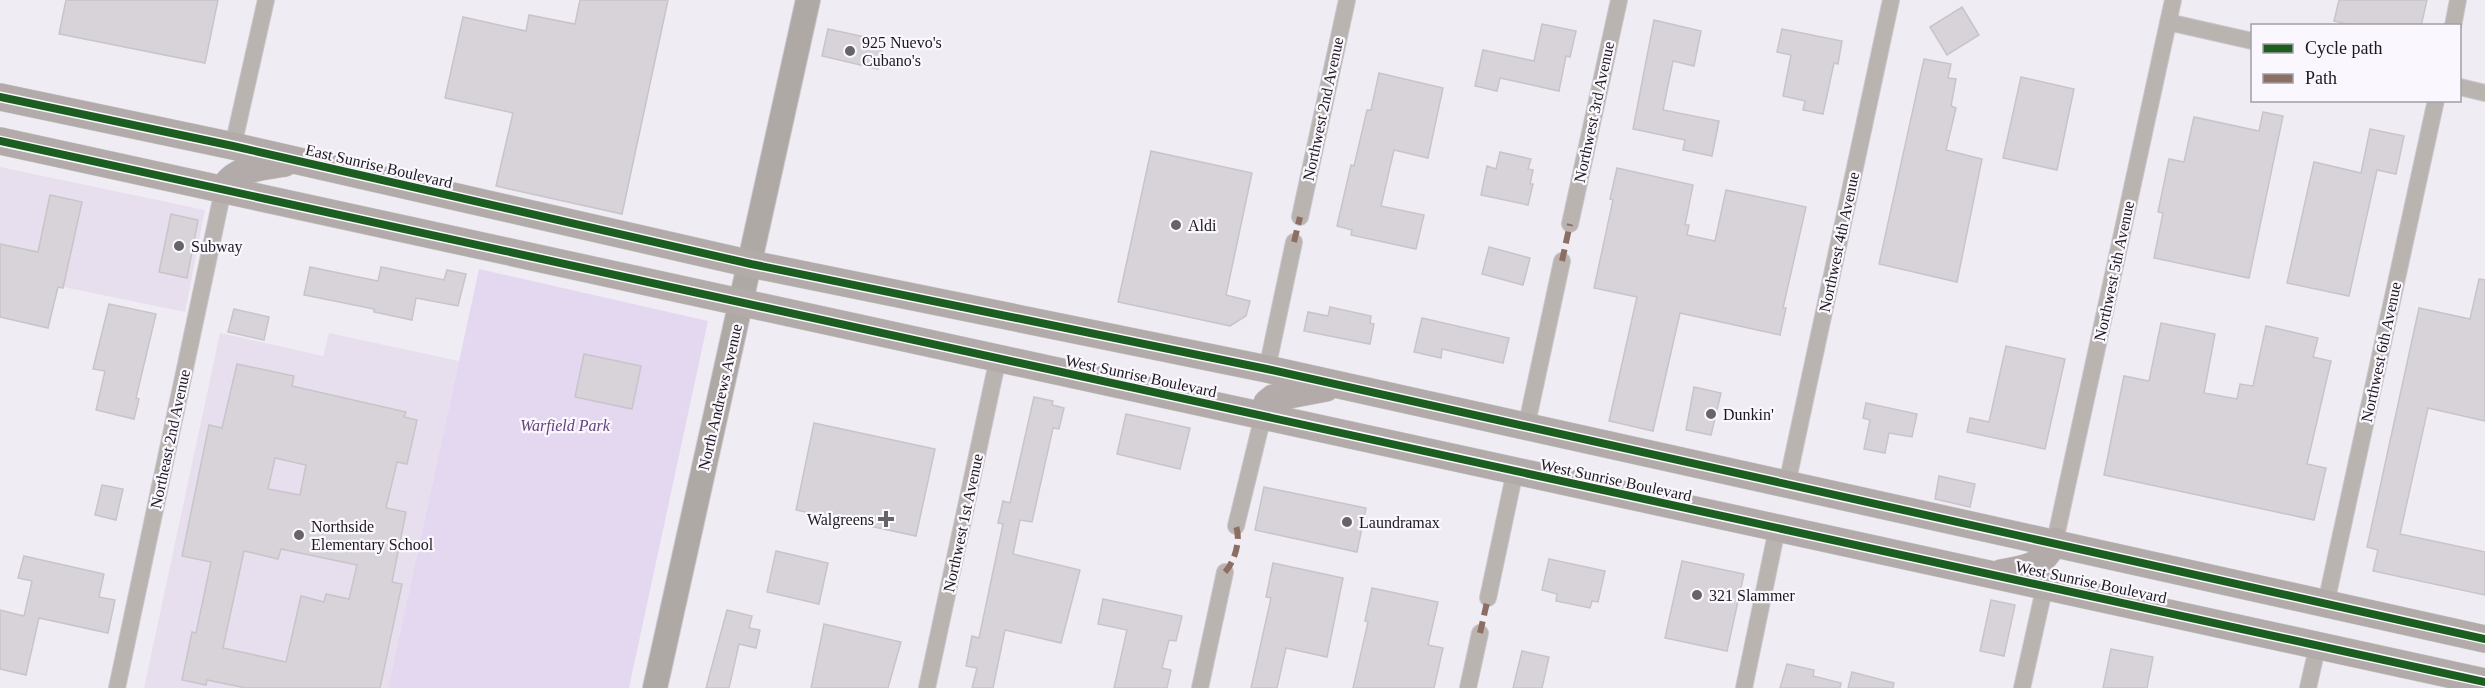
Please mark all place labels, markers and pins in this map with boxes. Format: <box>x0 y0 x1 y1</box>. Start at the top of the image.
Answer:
place label: 925 Nuevo's Cubano's <box>862 34 942 69</box>
marker: 925 Nuevo's Cubano's <box>843 44 857 58</box>
place label: Aldi <box>1188 217 1217 234</box>
marker: Aldi <box>1169 218 1183 232</box>
place label: Subway <box>191 238 243 256</box>
marker: Subway <box>172 239 186 253</box>
place label: Dunkin' <box>1723 406 1774 423</box>
marker: Dunkin' <box>1704 407 1718 421</box>
place label: Walgreens <box>807 511 874 529</box>
marker: Walgreens <box>879 512 893 526</box>
place label: Laundramax <box>1359 514 1440 531</box>
marker: Laundramax <box>1340 515 1354 529</box>
place label: Northside Elementary School <box>311 518 434 554</box>
marker: Northside Elementary School <box>292 528 306 542</box>
place label: 321 Slammer <box>1709 587 1795 604</box>
marker: 321 Slammer <box>1690 588 1704 602</box>

